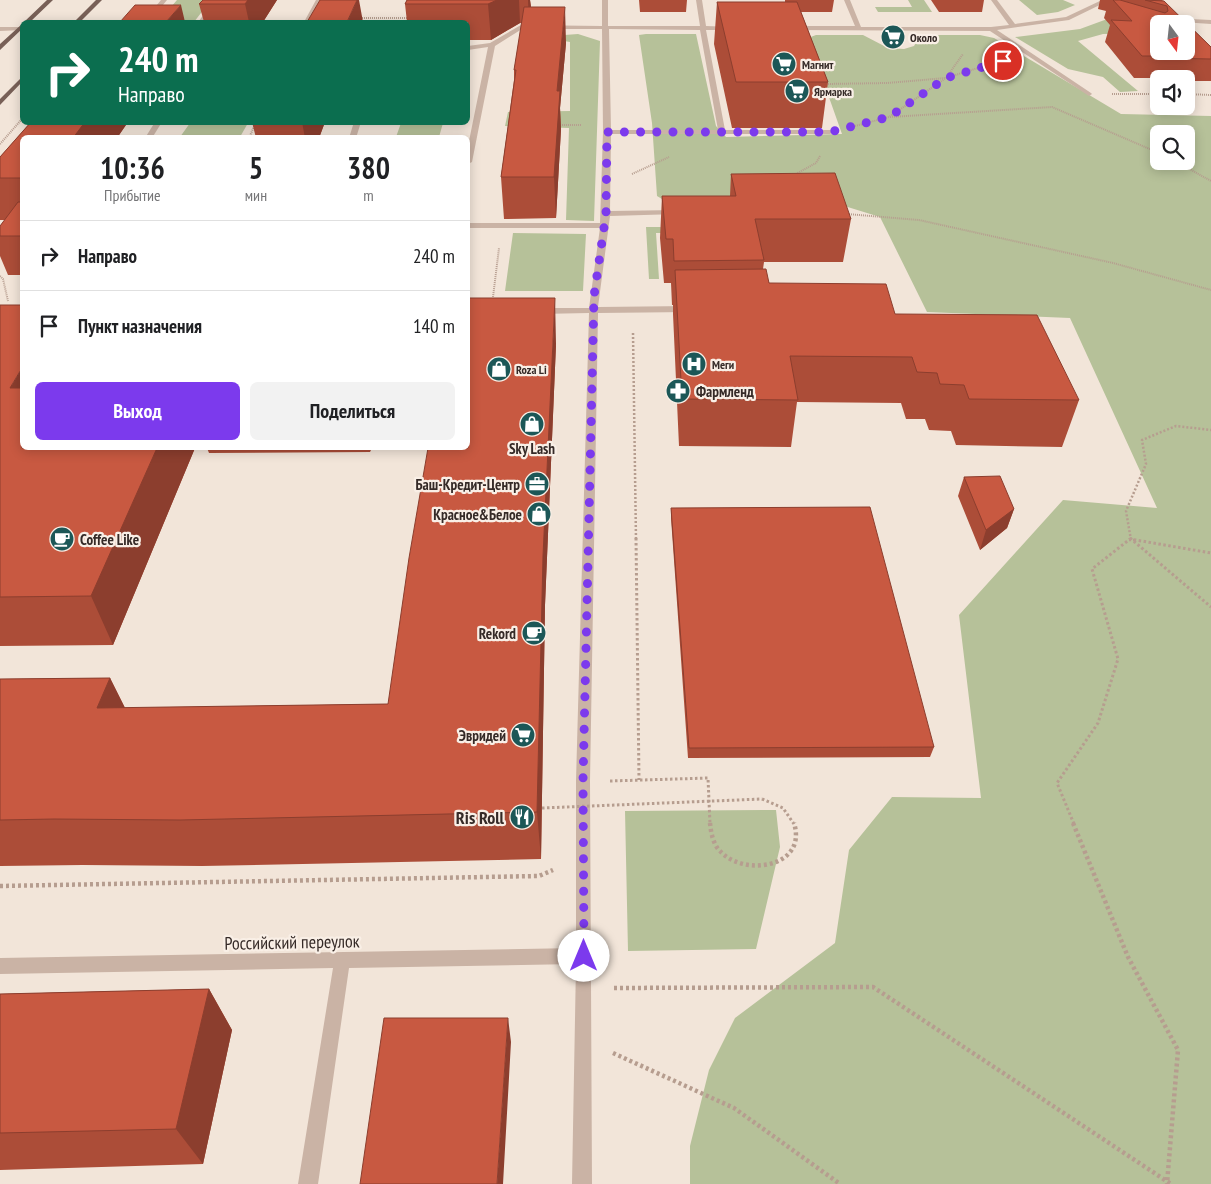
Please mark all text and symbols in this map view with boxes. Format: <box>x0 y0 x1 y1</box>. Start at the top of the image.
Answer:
north arrow <box>1150 15 1195 60</box>
map controls <box>1150 15 1195 170</box>
supermarket icon: Около <box>880 24 906 50</box>
place label: Около <box>910 30 938 45</box>
text: 240 m <box>118 36 199 82</box>
icon: right <box>35 40 100 105</box>
pin <box>982 40 1024 82</box>
icon: arrive <box>989 47 1017 75</box>
supermarket icon: Магнит <box>771 51 797 77</box>
place label: Магнит <box>802 57 834 72</box>
button: sound <box>1150 70 1195 115</box>
supermarket icon: Ярмарка <box>784 78 810 104</box>
text: Направо <box>118 80 185 108</box>
place label: Ярмарка <box>814 84 852 99</box>
button: search <box>1150 125 1195 170</box>
text: 10:36 <box>100 148 165 187</box>
text: 5 <box>249 148 263 187</box>
text: 380 <box>347 148 390 187</box>
text: Прибытие <box>104 185 161 205</box>
text: мин <box>245 185 267 205</box>
text: m <box>363 185 374 205</box>
icon: right <box>35 242 63 270</box>
text: Направо <box>78 244 137 268</box>
text: 240 m <box>413 244 455 268</box>
icon: arrive <box>35 312 63 340</box>
text: Пункт назначения <box>78 314 202 338</box>
text: 140 m <box>413 314 455 338</box>
hospital icon: Меги <box>681 351 707 377</box>
shop icon: Roza Li <box>486 356 512 382</box>
place label: Меги <box>712 357 734 372</box>
place label: Roza Li <box>516 362 547 377</box>
pharmacy icon: Фармленд <box>665 378 691 404</box>
button: Выход <box>35 382 240 440</box>
button: Поделиться <box>250 382 455 440</box>
place label: Фармленд <box>696 382 754 401</box>
shop icon: Sky Lash <box>519 411 545 437</box>
place label: Sky Lash <box>509 439 555 458</box>
office icon: Баш-Кредит-Центр <box>524 471 550 497</box>
place label: Баш-Кредит-Центр <box>415 475 520 494</box>
shop icon: Красное&Белое <box>526 501 552 527</box>
place label: Красное&Белое <box>433 505 522 524</box>
cafe icon: Coffee Like <box>49 526 75 552</box>
place label: Coffee Like <box>80 530 139 549</box>
cafe icon: Rekord <box>521 620 547 646</box>
place label: Rekord <box>479 624 516 643</box>
supermarket icon: Эвридей <box>510 722 536 748</box>
place label: Эвридей <box>459 726 506 745</box>
restaurant icon: Ris Roll <box>509 804 535 830</box>
place label: Ris Roll <box>456 806 505 829</box>
street label: Российский переулок <box>224 929 360 955</box>
position arrow <box>557 929 609 981</box>

